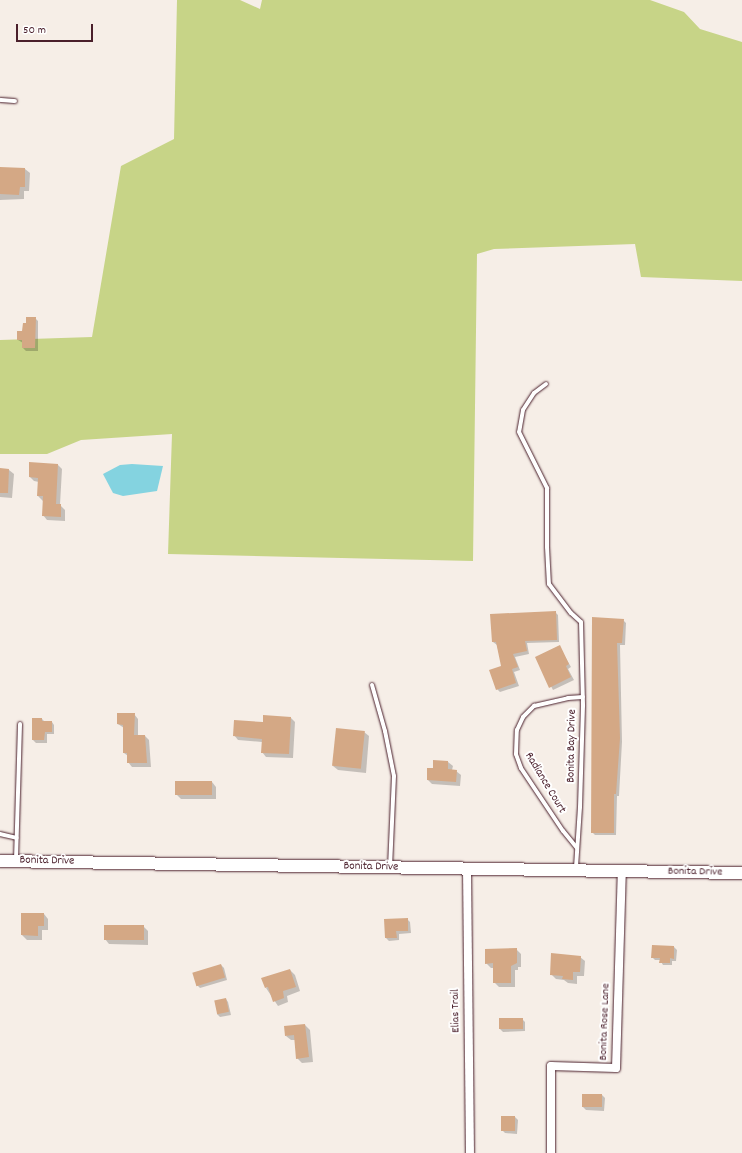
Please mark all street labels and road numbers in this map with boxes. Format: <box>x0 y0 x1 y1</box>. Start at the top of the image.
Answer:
street label: Bonita Bay Drive <box>564 709 580 783</box>
street label: Radiance Court <box>521 750 569 816</box>
street label: Bonita Drive <box>20 853 74 869</box>
street label: Bonita Drive <box>344 859 398 875</box>
street label: Bonita Drive <box>668 864 722 880</box>
street label: Bonita Rose Lane <box>596 983 614 1061</box>
street label: Elias Trail <box>448 989 464 1033</box>

